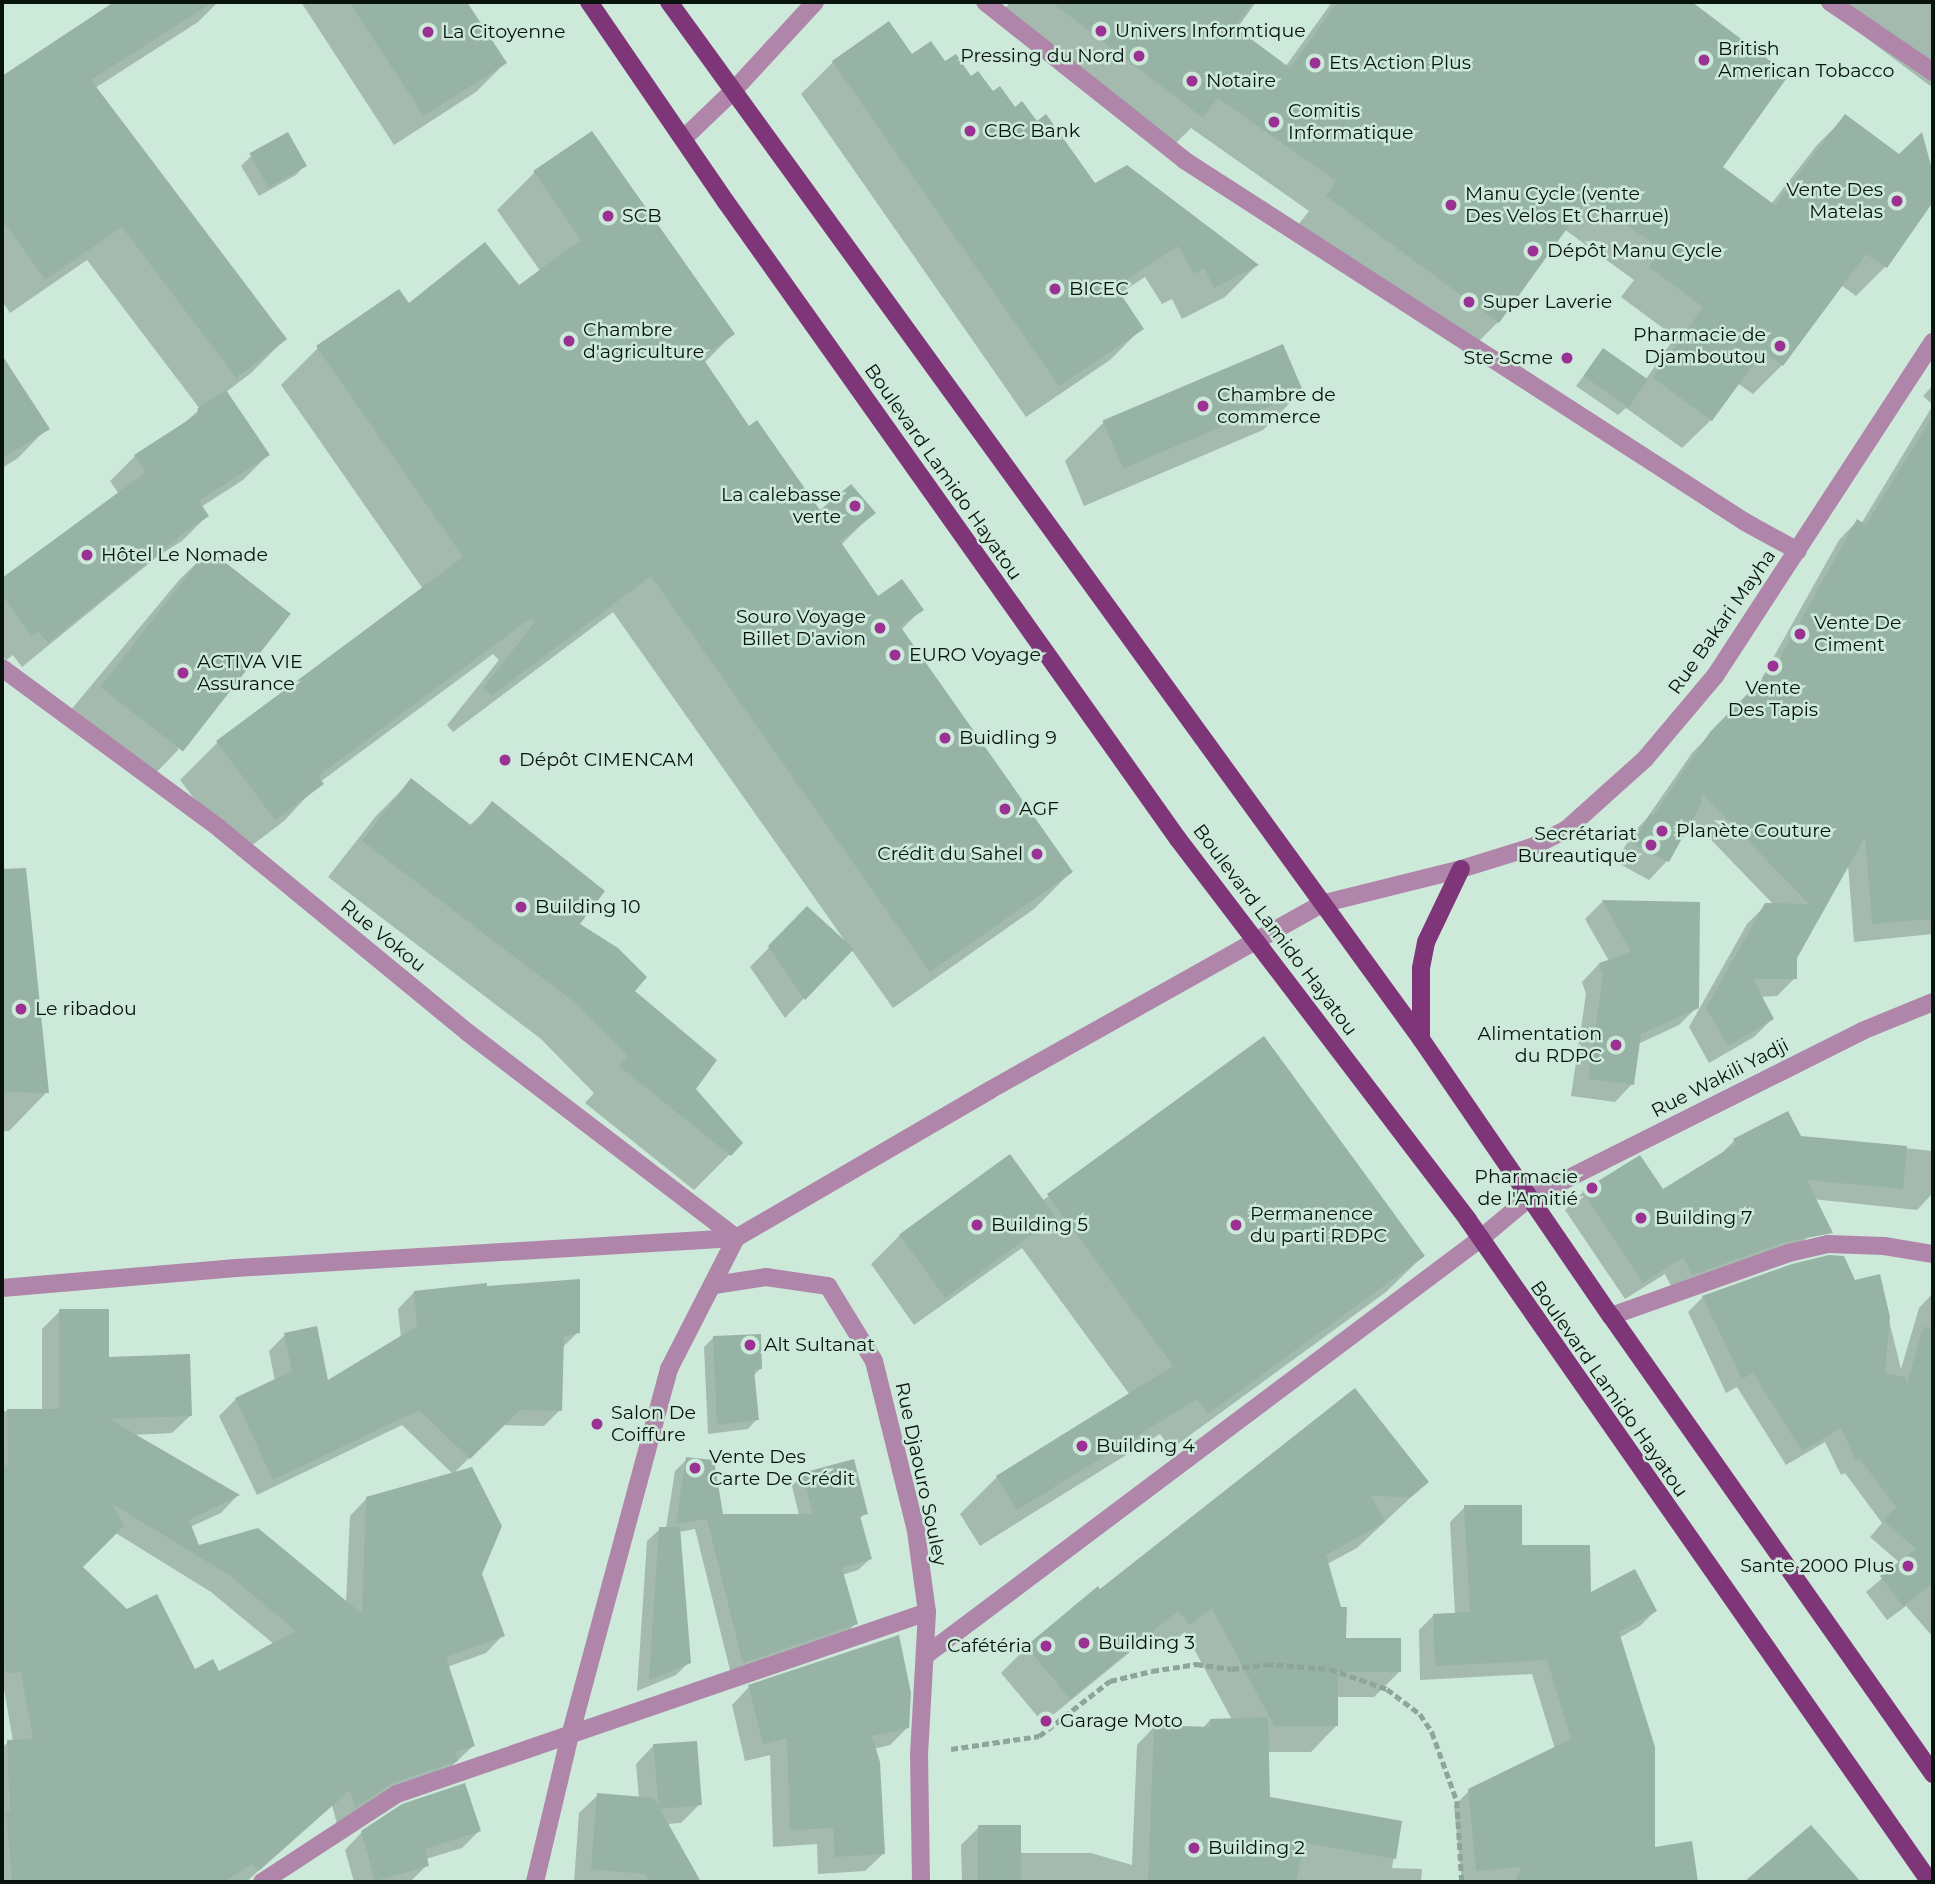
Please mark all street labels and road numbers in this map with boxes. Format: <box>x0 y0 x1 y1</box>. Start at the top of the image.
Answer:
street label: Boulevard Lamido Hayatou <box>859 360 1027 584</box>
street label: Rue Bakari Mayha <box>1663 545 1781 699</box>
street label: Boulevard Lamido Hayatou <box>1188 820 1362 1040</box>
street label: Rue Vokou <box>336 895 430 977</box>
street label: Rue Wakili Yadji <box>1647 1034 1793 1122</box>
street label: Boulevard Lamido Hayatou <box>1525 1277 1693 1501</box>
street label: Rue Djaouro Souley <box>890 1380 952 1568</box>

